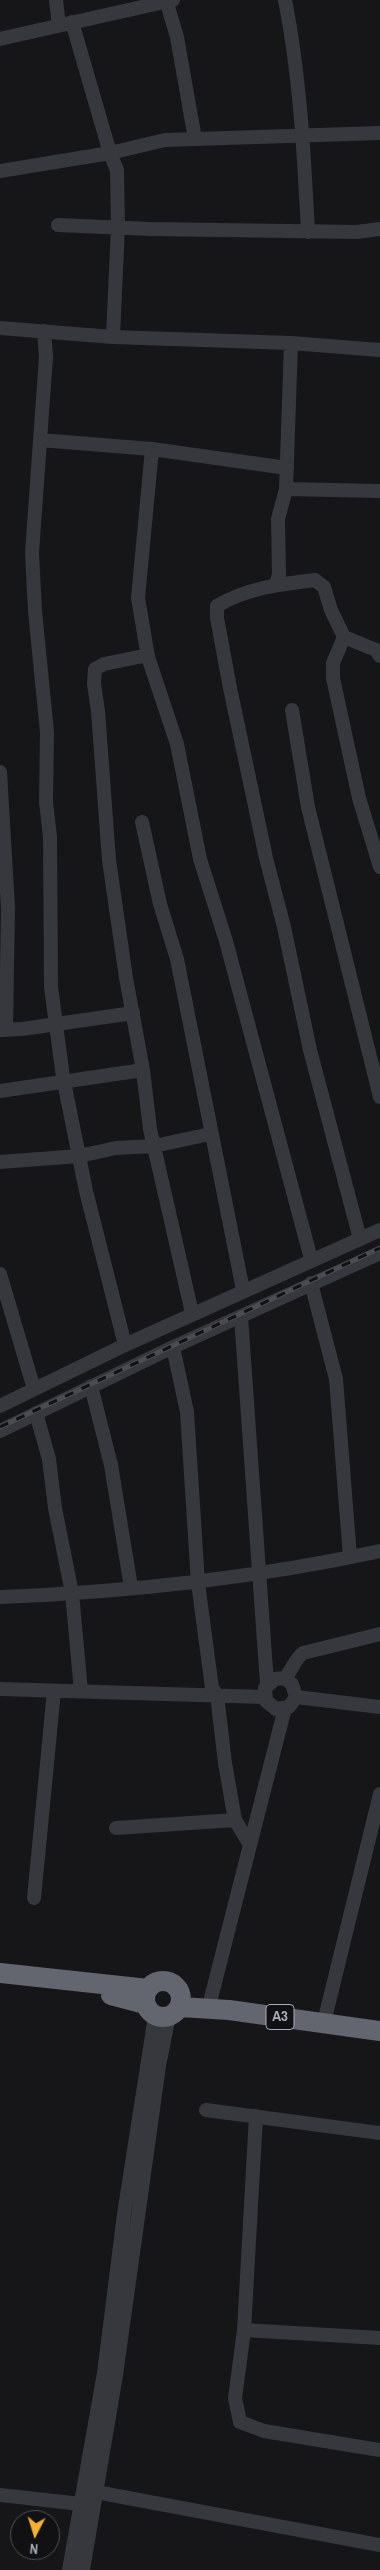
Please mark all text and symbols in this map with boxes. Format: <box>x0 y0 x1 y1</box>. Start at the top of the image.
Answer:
road number: A3 <box>266 2004 294 2030</box>
north arrow <box>10 2510 60 2560</box>
text: N <box>29 2540 39 2558</box>

